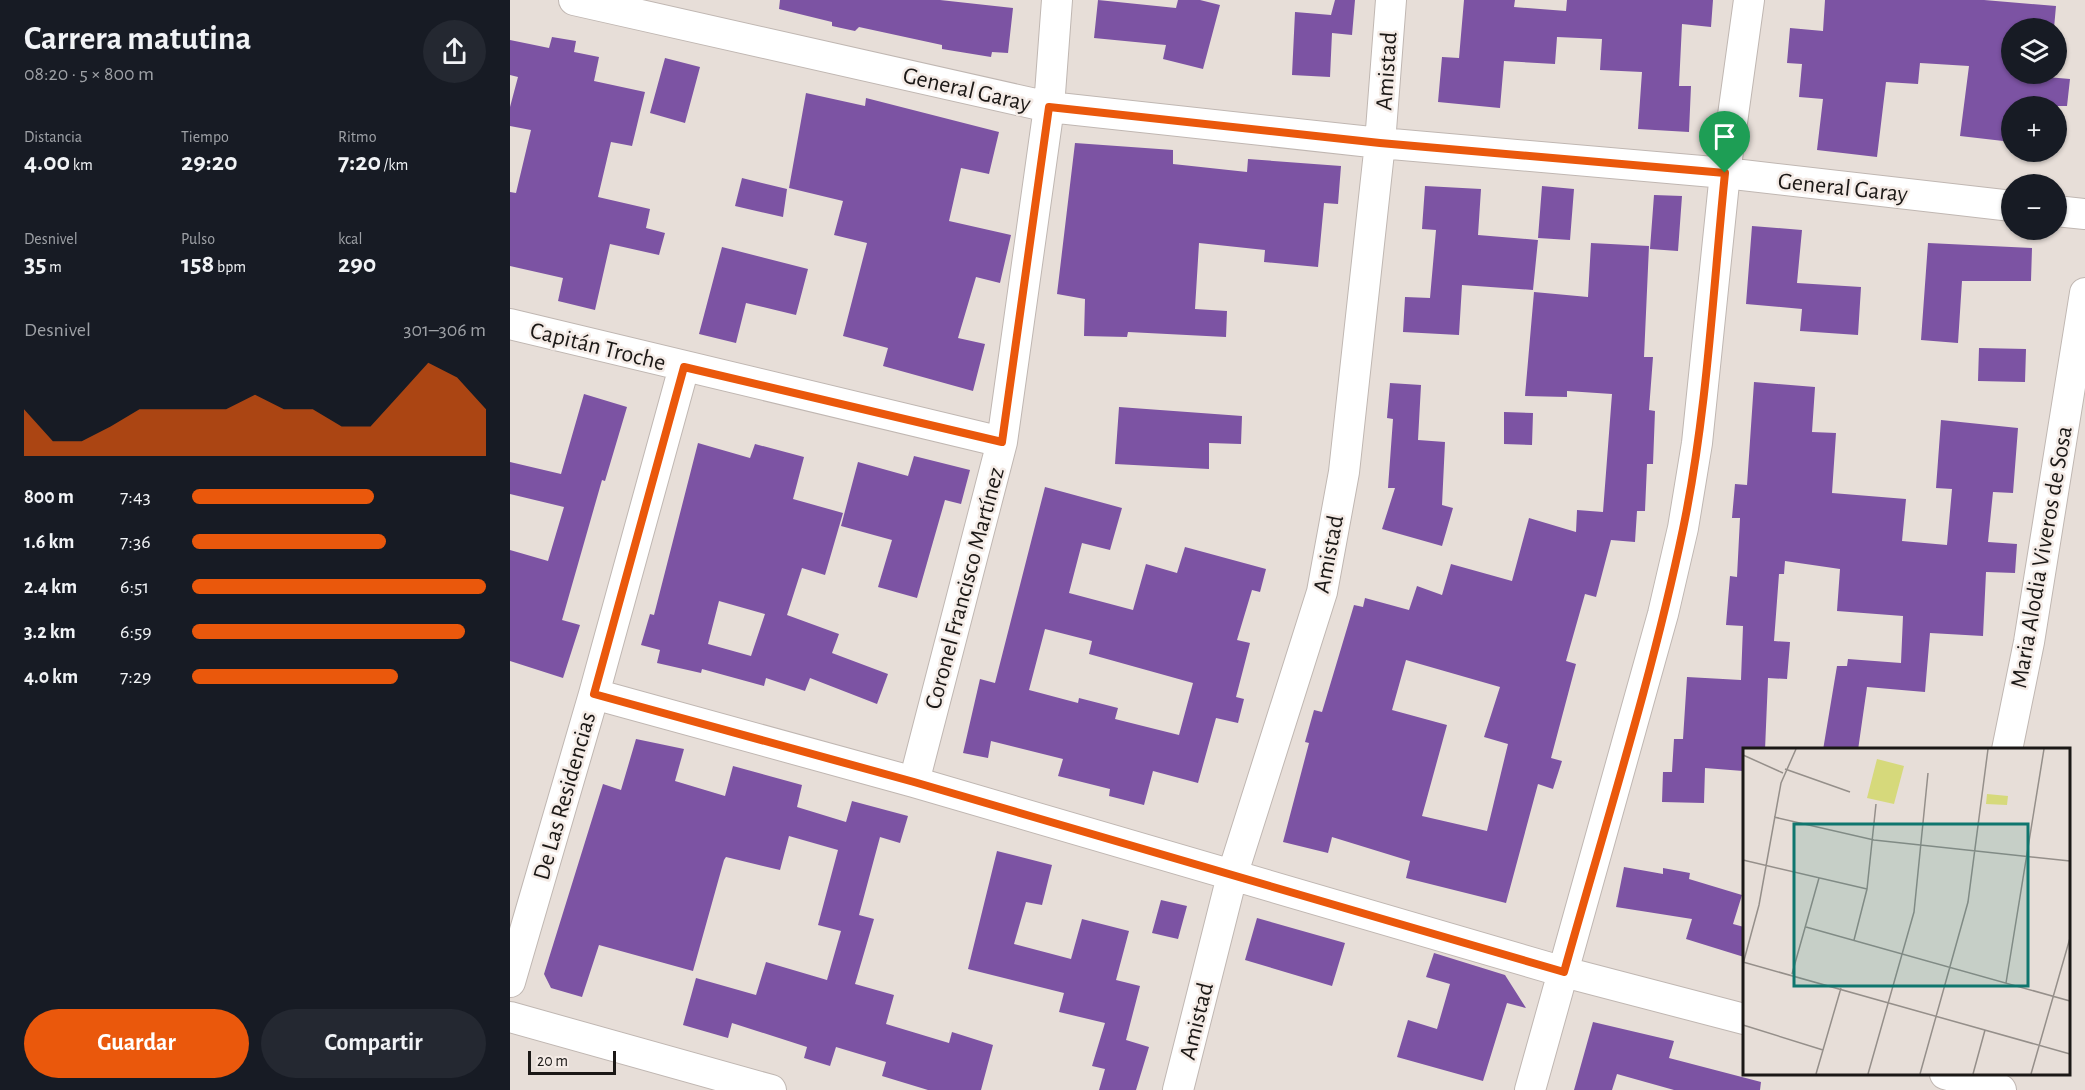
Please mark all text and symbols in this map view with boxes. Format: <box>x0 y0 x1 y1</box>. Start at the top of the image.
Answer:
map controls <box>2001 18 2067 240</box>
button: layers <box>2001 18 2067 84</box>
button: share <box>423 20 486 83</box>
text: Carrera matutina <box>24 23 251 56</box>
street label: Amistad <box>1372 31 1402 111</box>
text: 08:20 · 5 × 800 m <box>24 64 154 84</box>
street label: General Garay <box>901 64 1033 116</box>
button: + <box>2001 96 2067 162</box>
pin <box>1699 111 1750 173</box>
icon: arrive <box>1708 120 1741 153</box>
text: Distancia <box>24 129 82 145</box>
text: Tiempo <box>181 129 229 145</box>
text: Ritmo <box>338 129 377 145</box>
text: 4.00 <box>24 149 70 175</box>
text: 29:20 <box>181 149 238 175</box>
text: 7:20 <box>338 149 381 175</box>
text: km <box>70 157 93 173</box>
text: /km <box>381 157 408 173</box>
street label: General Garay <box>1777 169 1909 207</box>
button: − <box>2001 174 2067 240</box>
text: Desnivel <box>24 231 78 247</box>
text: Pulso <box>181 231 215 247</box>
text: kcal <box>338 231 362 247</box>
text: 35 <box>24 251 46 277</box>
text: 158 <box>181 251 214 277</box>
text: 290 <box>338 251 376 277</box>
text: m <box>46 259 62 275</box>
text: bpm <box>214 259 246 275</box>
street label: Capitán Troche <box>527 319 668 375</box>
text: Desnivel <box>24 320 91 340</box>
text: 301–306 m <box>403 320 486 340</box>
street label: Maria Alodia Viveros de Sosa <box>2007 424 2077 690</box>
street label: Coronel Francisco Martínez <box>921 465 1009 712</box>
text: 800 m <box>24 487 74 507</box>
text: 7:43 <box>120 487 151 507</box>
street label: Amistad <box>1310 513 1348 595</box>
text: 1.6 km <box>24 532 75 552</box>
text: 7:36 <box>120 532 151 552</box>
text: 2.4 km <box>24 577 77 597</box>
text: 6:51 <box>120 577 149 597</box>
text: 3.2 km <box>24 622 76 642</box>
text: 6:59 <box>120 622 152 642</box>
text: 4.0 km <box>24 667 78 687</box>
text: 7:29 <box>120 667 151 687</box>
street label: De Las Residencias <box>530 710 600 883</box>
inset map <box>1743 748 2070 1075</box>
street label: Amistad <box>1176 980 1218 1062</box>
button: Guardar <box>24 1009 249 1078</box>
button: Compartir <box>261 1009 486 1078</box>
scale bar <box>528 1048 616 1076</box>
text: 20 m <box>537 1053 568 1069</box>

